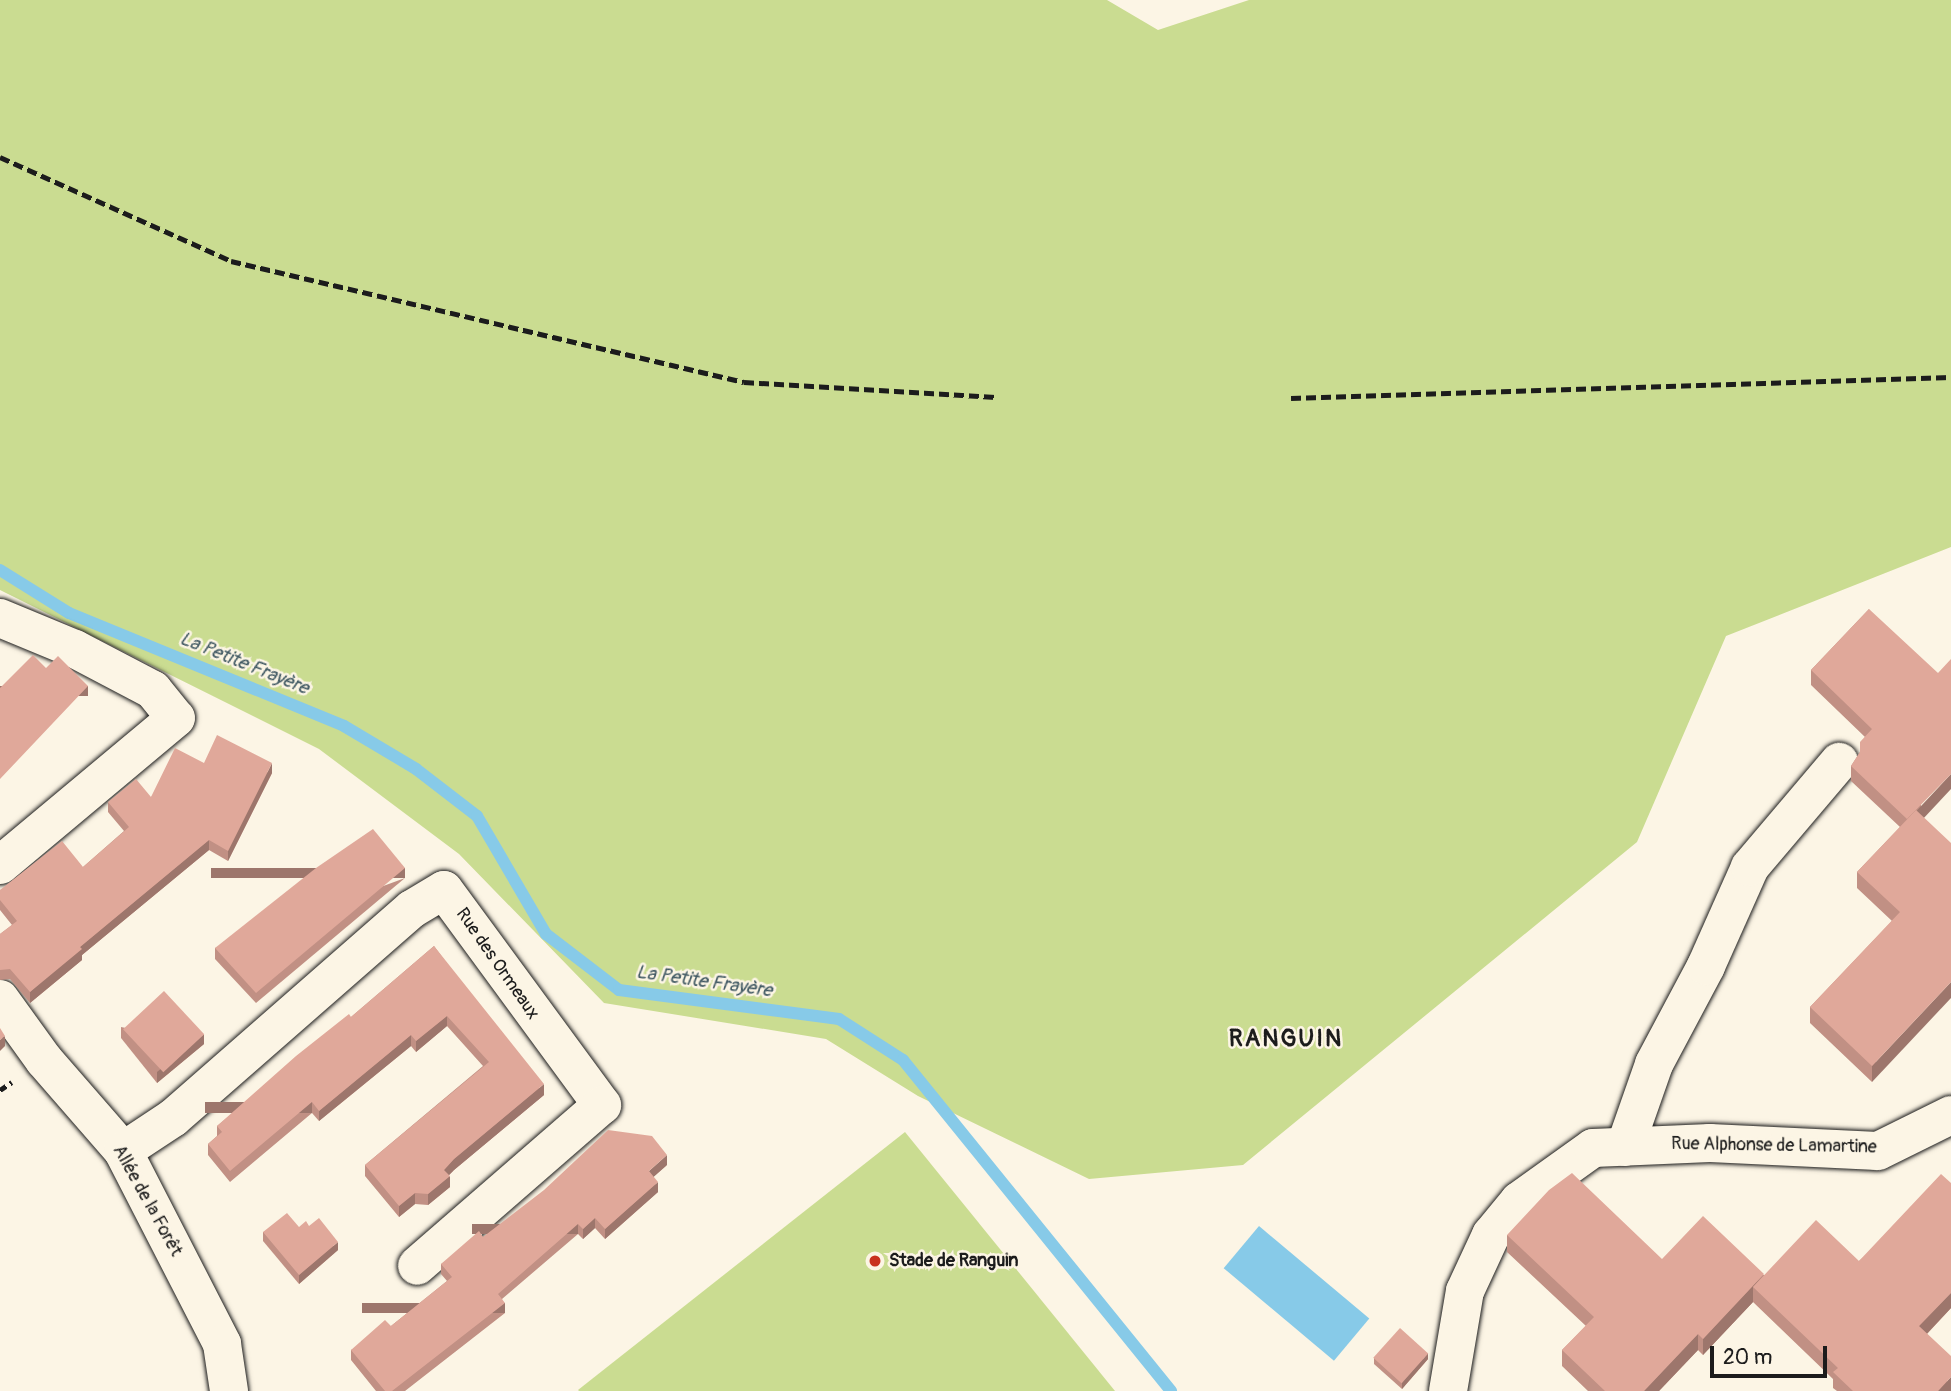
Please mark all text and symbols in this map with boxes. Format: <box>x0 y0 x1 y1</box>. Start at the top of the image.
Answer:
water label: La Petite Frayère <box>176 628 312 700</box>
street label: Rue des Ormeaux <box>451 904 543 1024</box>
water label: La Petite Frayère <box>635 961 773 1003</box>
district label: RANGUIN <box>1230 1025 1342 1053</box>
street label: Rue Alphonse de Lamartine <box>1671 1133 1877 1159</box>
street label: Allée de la Forêt <box>108 1142 186 1260</box>
place label: Stade de Ranguin <box>889 1250 1018 1272</box>
marker: Stade de Ranguin <box>867 1253 883 1269</box>
scale bar <box>1713 1332 1830 1376</box>
text: 20 m <box>1723 1344 1772 1371</box>

